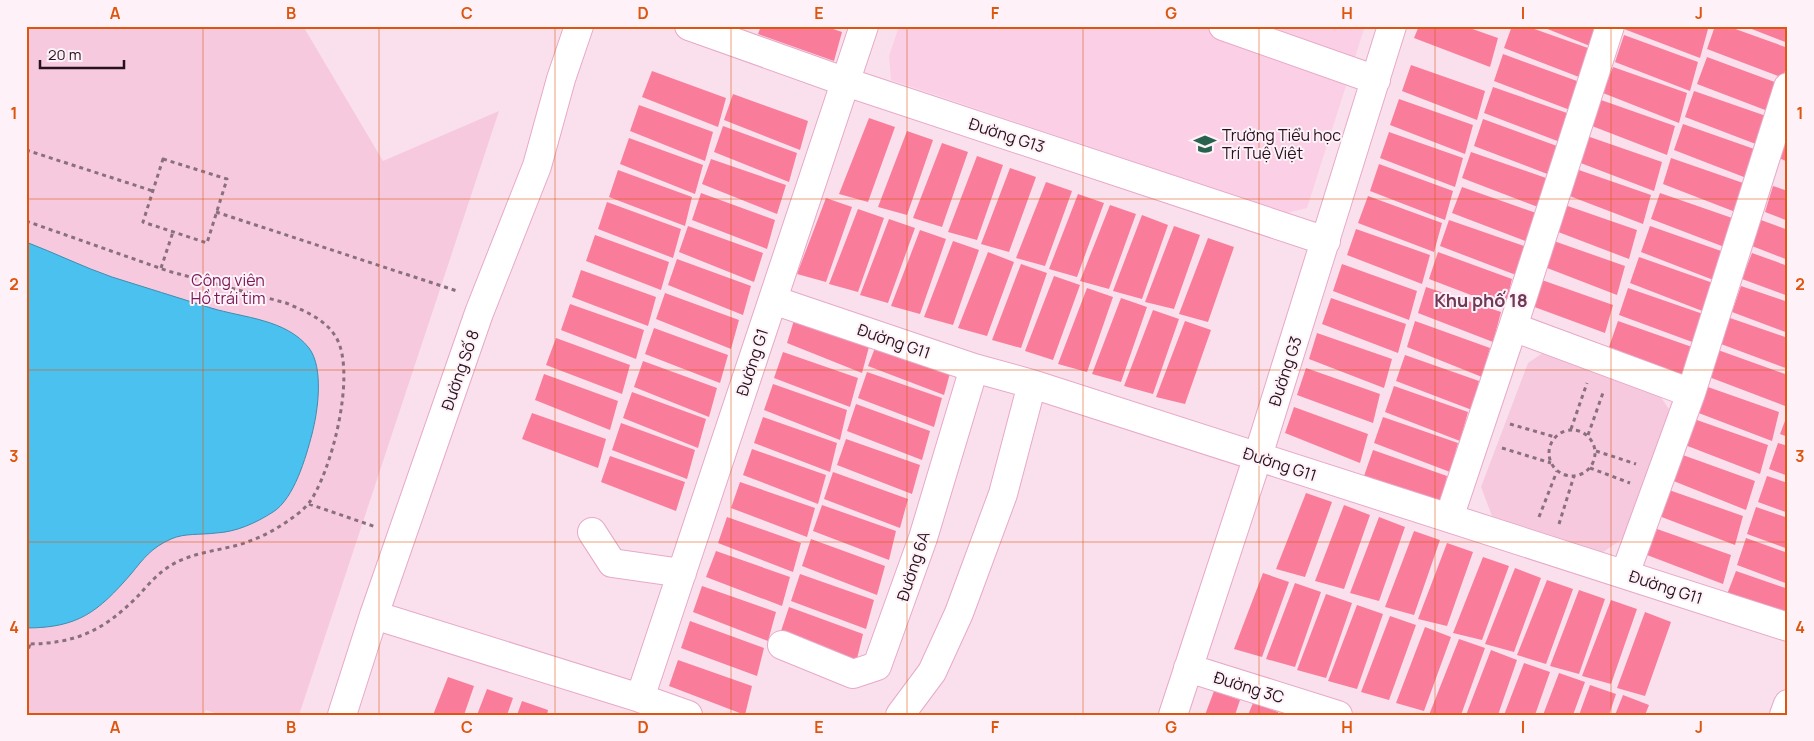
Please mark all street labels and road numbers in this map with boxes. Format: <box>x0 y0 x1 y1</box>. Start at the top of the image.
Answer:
street label: Đường G13 <box>966 112 1048 158</box>
street label: Đường G11 <box>855 318 933 364</box>
street label: Đường G1 <box>731 326 773 398</box>
street label: Đường Số 8 <box>436 327 484 413</box>
street label: Đường G3 <box>1263 333 1307 409</box>
street label: Đường G11 <box>1241 442 1319 486</box>
street label: Đường 6A <box>891 528 935 604</box>
street label: Đường G11 <box>1627 565 1705 609</box>
street label: Đường 3C <box>1211 666 1287 708</box>

